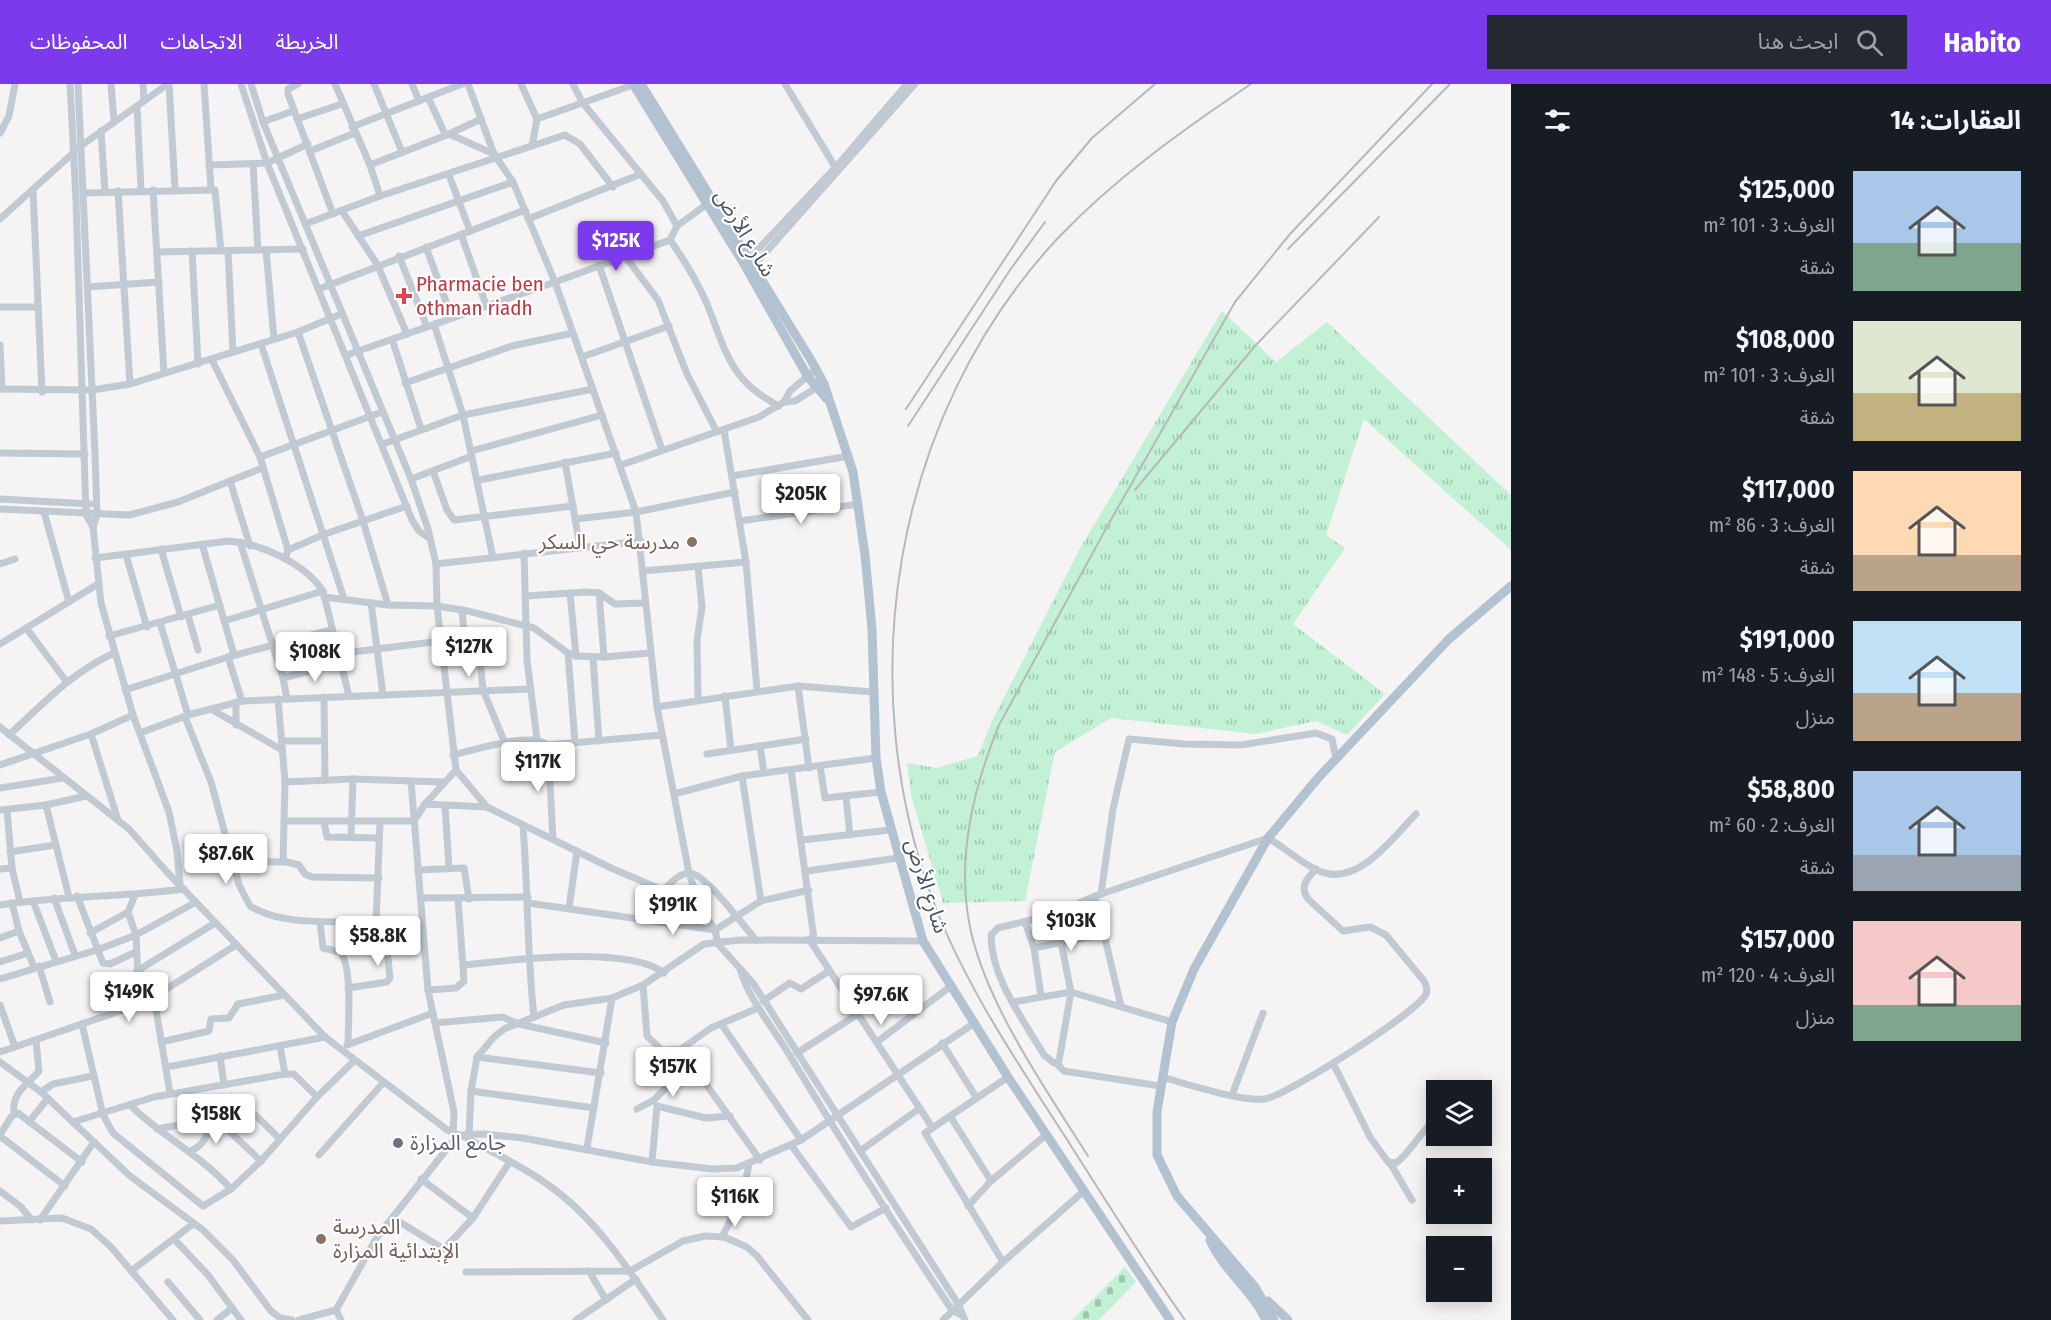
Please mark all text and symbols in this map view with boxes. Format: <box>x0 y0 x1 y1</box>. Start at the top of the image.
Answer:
search box <box>1487 15 1907 69</box>
icon: search <box>1853 26 1886 59</box>
text: Habito <box>1943 26 2021 59</box>
text: ابحث هنا <box>1757 28 1838 55</box>
text: المحفوظات <box>30 29 127 55</box>
text: الاتجاهات <box>160 29 242 55</box>
text: الخريطة <box>275 29 338 55</box>
icon: filters <box>1541 104 1574 137</box>
text: العقارات: 14 <box>1890 105 2021 136</box>
text: $125,000 <box>1739 174 1835 205</box>
street label: شارع الأرض <box>707 184 781 283</box>
icon: home <box>1901 195 1973 267</box>
text: الغرف: 3 · 101 m² <box>1703 213 1835 237</box>
pin: $125K <box>574 221 658 272</box>
text: $125K <box>592 228 640 252</box>
text: شقة <box>1800 255 1835 279</box>
place label: Pharmacie ben othman riadh <box>416 271 544 321</box>
marker: Pharmacie ben othman riadh <box>397 289 411 303</box>
text: $108,000 <box>1736 324 1835 355</box>
icon: home <box>1901 345 1973 417</box>
text: الغرف: 3 · 101 m² <box>1703 363 1835 387</box>
text: شقة <box>1800 405 1835 429</box>
pin: $205K <box>759 474 843 525</box>
text: $117,000 <box>1742 474 1835 505</box>
text: $205K <box>775 481 827 505</box>
icon: home <box>1901 495 1973 567</box>
text: الغرف: 3 · 86 m² <box>1709 513 1835 537</box>
place label: مدرسة حي السكر <box>538 529 680 558</box>
marker: مدرسة حي السكر <box>685 535 699 549</box>
text: شقة <box>1800 555 1835 579</box>
text: $191,000 <box>1740 624 1835 655</box>
pin: $127K <box>427 627 511 678</box>
pin: $108K <box>273 632 357 683</box>
text: $127K <box>446 634 493 658</box>
text: $108K <box>290 639 340 663</box>
icon: home <box>1901 645 1973 717</box>
text: الغرف: 5 · 148 m² <box>1701 663 1835 687</box>
text: منزل <box>1796 705 1835 729</box>
pin: $117K <box>496 742 580 793</box>
text: $117K <box>515 749 561 773</box>
text: $58,800 <box>1748 774 1835 805</box>
icon: home <box>1901 795 1973 867</box>
text: الغرف: 2 · 60 m² <box>1709 813 1835 837</box>
pin: $87.6K <box>177 834 275 885</box>
street label: شارع الأرض <box>898 836 954 937</box>
text: $87.6K <box>198 841 254 865</box>
text: شقة <box>1800 855 1835 879</box>
pin: $191K <box>631 885 715 936</box>
text: $191K <box>649 892 697 916</box>
pin: $103K <box>1029 901 1113 952</box>
text: $103K <box>1046 908 1096 932</box>
pin: $58.8K <box>329 916 427 967</box>
text: $58.8K <box>349 923 407 947</box>
text: $157,000 <box>1741 924 1835 955</box>
icon: home <box>1901 945 1973 1017</box>
text: الغرف: 4 · 120 m² <box>1701 963 1835 987</box>
pin: $149K <box>87 972 171 1023</box>
pin: $97.6K <box>832 975 930 1026</box>
text: $149K <box>104 979 154 1003</box>
text: $97.6K <box>854 982 908 1006</box>
text: منزل <box>1796 1005 1835 1029</box>
pin: $157K <box>631 1047 715 1098</box>
text: $157K <box>649 1054 697 1078</box>
map controls <box>1426 1080 1492 1302</box>
button: layers <box>1426 1080 1492 1146</box>
pin: $158K <box>174 1094 258 1145</box>
text: $158K <box>191 1101 241 1125</box>
place label: جامع المزارة <box>410 1130 506 1158</box>
marker: جامع المزارة <box>391 1136 405 1150</box>
button: + <box>1426 1158 1492 1224</box>
pin: $116K <box>693 1177 777 1228</box>
text: $116K <box>711 1184 759 1208</box>
place label: المدرسة الإبتدائية المزارة <box>333 1214 459 1264</box>
marker: المدرسة الإبتدائية المزارة <box>314 1232 328 1246</box>
button: − <box>1426 1236 1492 1302</box>

